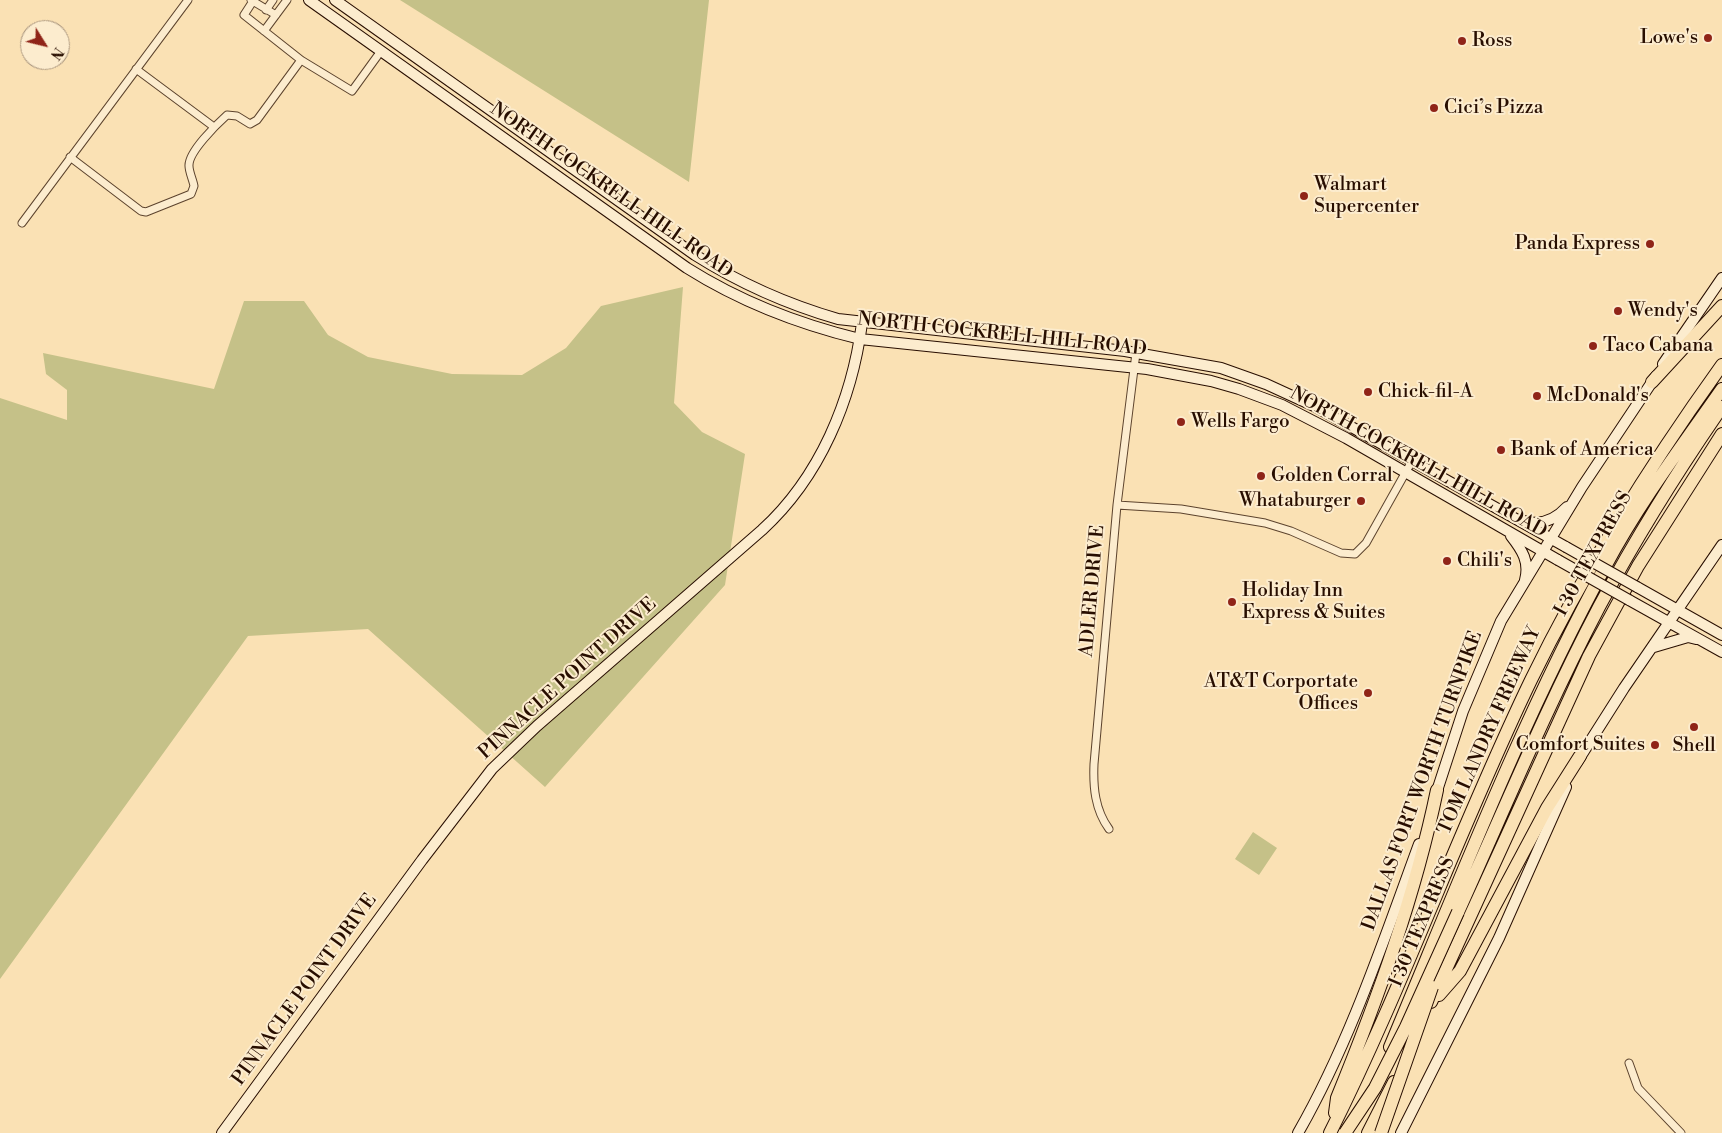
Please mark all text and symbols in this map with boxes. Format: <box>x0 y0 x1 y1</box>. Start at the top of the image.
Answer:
north arrow <box>20 20 70 70</box>
place label: Lowe's <box>1640 27 1698 49</box>
place label: Ross <box>1472 30 1512 52</box>
marker: Lowe's <box>1702 32 1714 44</box>
marker: Ross <box>1456 35 1468 47</box>
text: N <box>46 43 67 63</box>
place label: Cici’s Pizza <box>1444 97 1543 119</box>
street label: NORTH COCKRELL HILL ROAD <box>485 98 737 284</box>
marker: Cici’s Pizza <box>1428 102 1440 114</box>
place label: Walmart Supercenter <box>1314 174 1419 218</box>
marker: Walmart Supercenter <box>1298 190 1310 202</box>
place label: Panda Express <box>1515 233 1640 255</box>
marker: Panda Express <box>1644 238 1656 250</box>
place label: Wendy's <box>1628 300 1698 322</box>
marker: Wendy's <box>1612 305 1624 317</box>
street label: NORTH COCKRELL HILL ROAD <box>856 308 1148 362</box>
place label: Taco Cabana <box>1603 335 1713 357</box>
marker: Taco Cabana <box>1587 340 1599 352</box>
place label: Chick-fil-A <box>1378 381 1473 403</box>
street label: NORTH COCKRELL HILL ROAD <box>1285 383 1551 543</box>
place label: McDonald's <box>1547 385 1649 407</box>
marker: Chick-fil-A <box>1362 386 1374 398</box>
marker: McDonald's <box>1531 390 1543 402</box>
place label: Wells Fargo <box>1191 411 1290 433</box>
marker: Wells Fargo <box>1175 416 1187 428</box>
place label: Bank of America <box>1511 439 1654 461</box>
marker: Bank of America <box>1495 444 1507 456</box>
place label: Golden Corral <box>1271 465 1393 487</box>
marker: Golden Corral <box>1255 470 1267 482</box>
street label: I 30 TEXPRESS <box>1550 488 1638 620</box>
place label: Whataburger <box>1239 490 1351 512</box>
marker: Whataburger <box>1355 495 1367 507</box>
street label: ADLER DRIVE <box>1076 524 1110 658</box>
place label: Chili's <box>1457 550 1512 572</box>
marker: Chili's <box>1441 555 1453 567</box>
place label: Holiday Inn Express & Suites <box>1242 580 1385 624</box>
street label: PINNACLE POINT DRIVE <box>474 593 662 765</box>
marker: Holiday Inn Express & Suites <box>1226 596 1238 608</box>
street label: TOM LANDRY FREEWAY <box>1434 623 1546 839</box>
street label: DALLAS FORT WORTH TURNPIKE <box>1358 628 1488 934</box>
place label: AT&T Corportate Offices <box>1204 671 1358 715</box>
marker: AT&T Corportate Offices <box>1362 687 1374 699</box>
marker: Shell <box>1688 721 1700 733</box>
place label: Comfort Suites <box>1516 734 1645 756</box>
place label: Shell <box>1672 735 1716 757</box>
marker: Comfort Suites <box>1649 739 1661 751</box>
street label: I 30 TEXPRESS <box>1385 854 1461 990</box>
street label: PINNACLE POINT DRIVE <box>228 890 382 1090</box>

